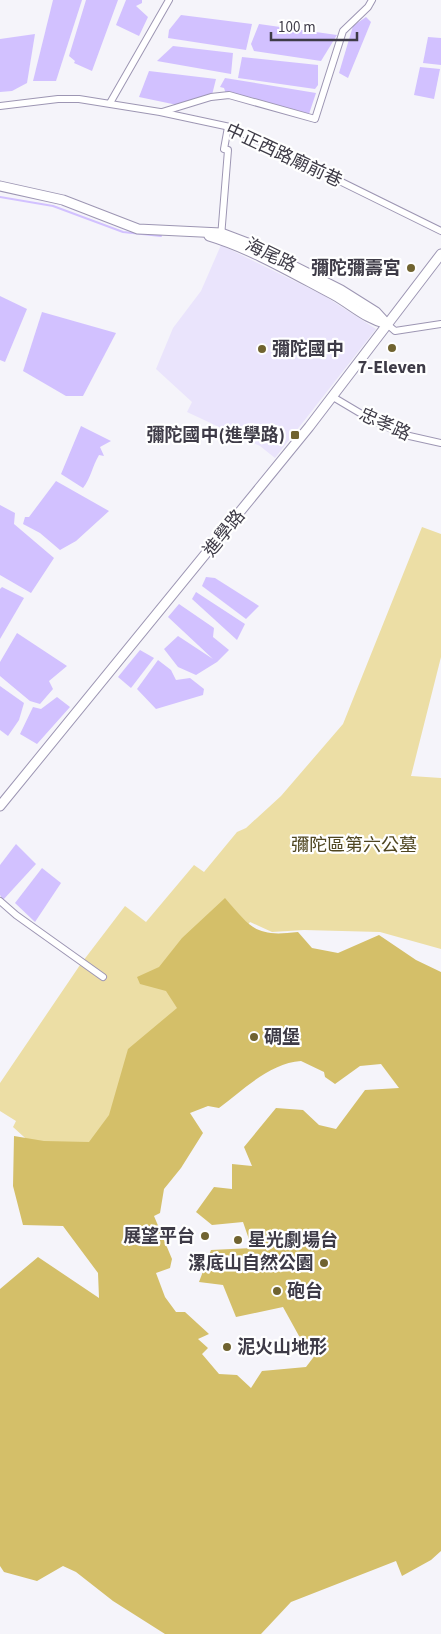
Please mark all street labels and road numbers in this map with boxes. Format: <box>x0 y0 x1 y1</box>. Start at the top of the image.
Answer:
street label: 中正西路廟前巷 <box>221 117 346 193</box>
street label: 海尾路 <box>241 232 301 279</box>
street label: 忠孝路 <box>355 402 415 447</box>
street label: 進學路 <box>198 504 251 562</box>

